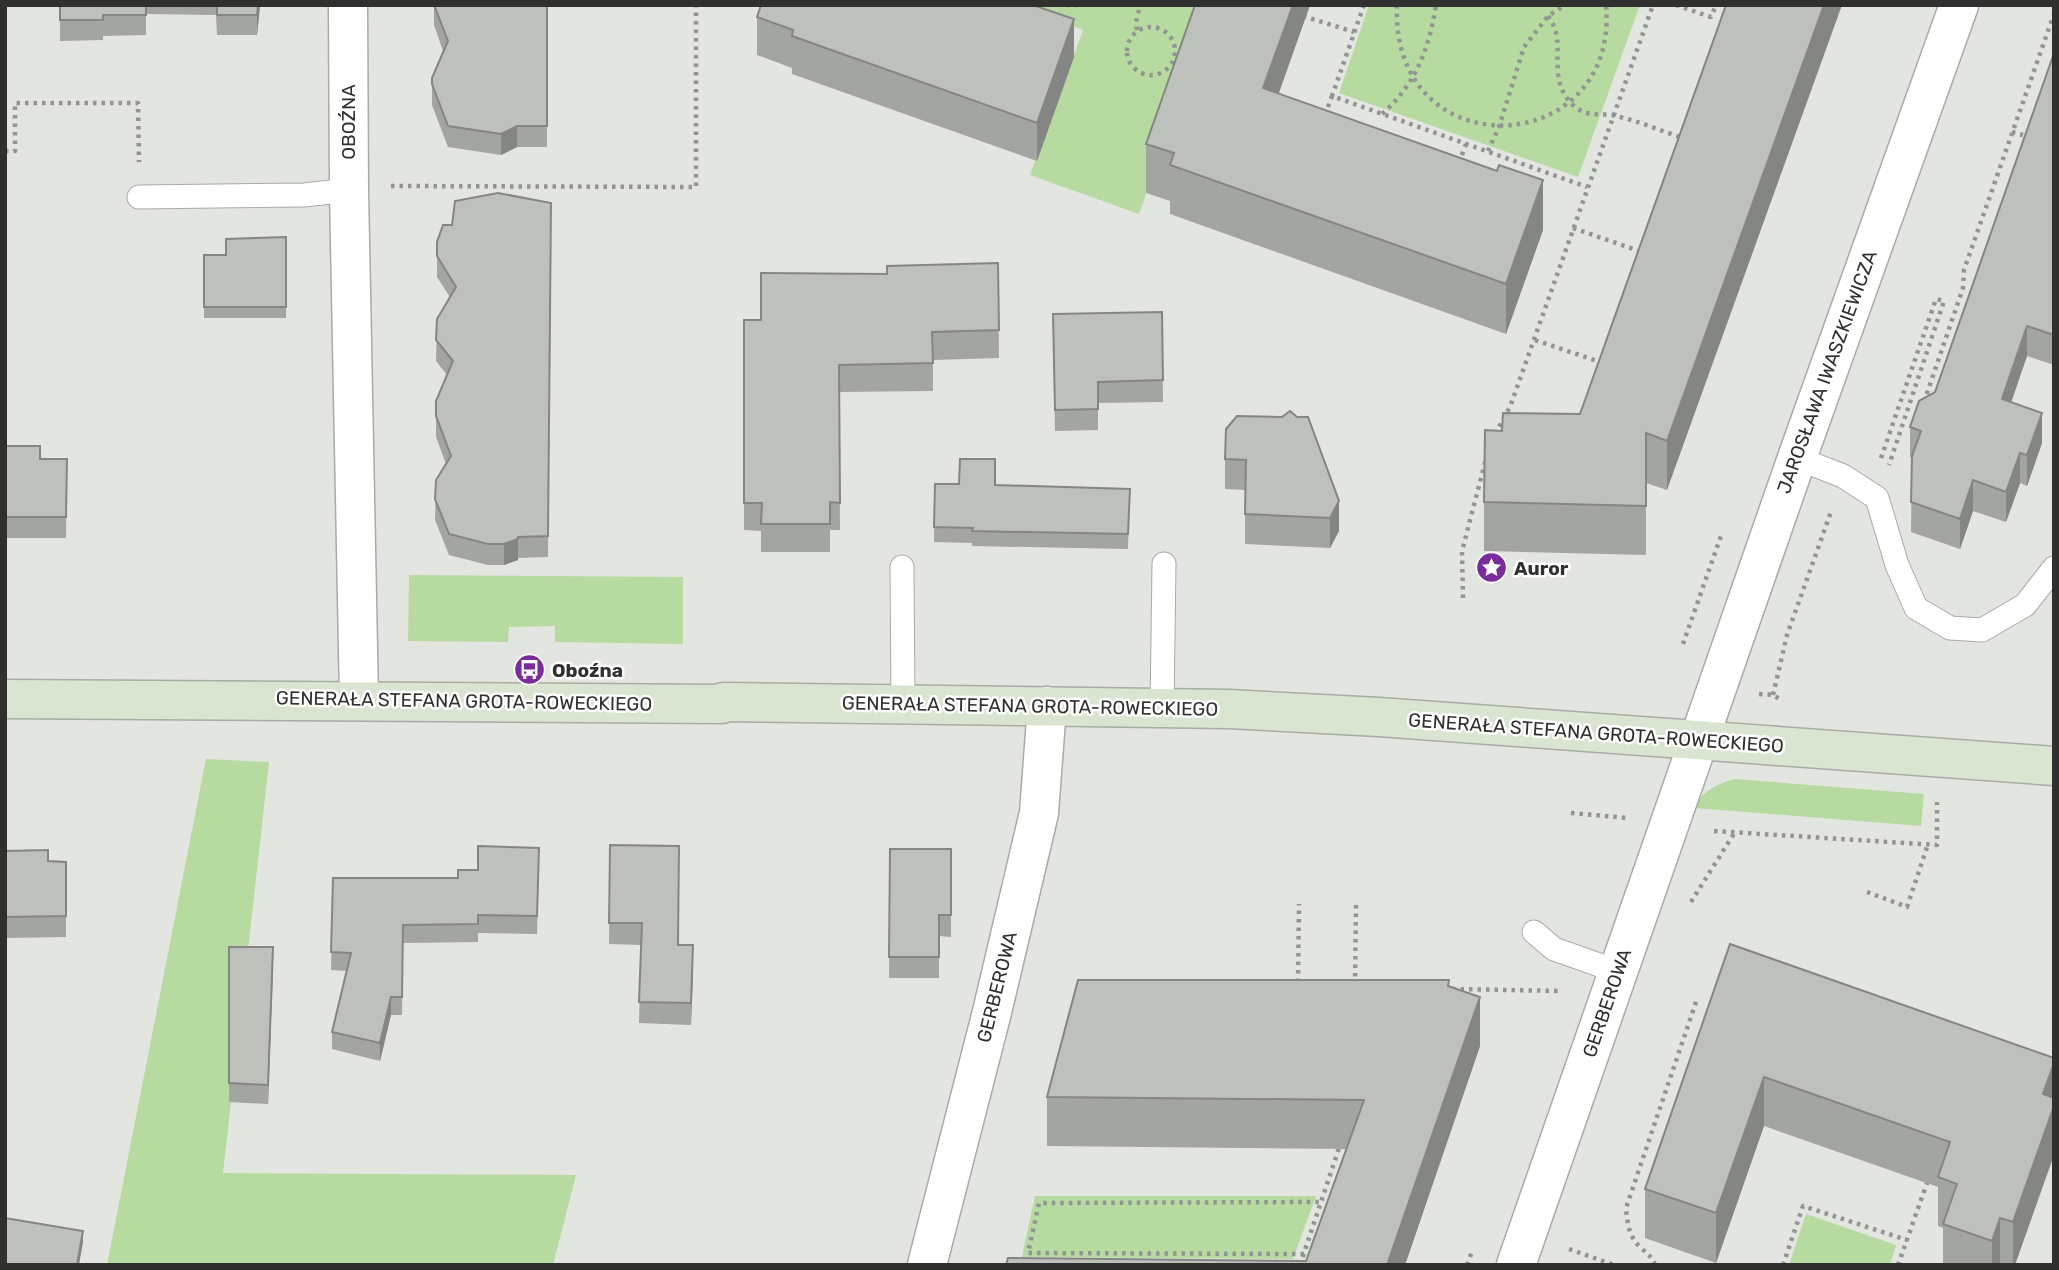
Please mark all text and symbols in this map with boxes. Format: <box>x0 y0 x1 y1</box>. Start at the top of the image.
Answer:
street label: OBOŹNA <box>337 84 360 160</box>
street label: JAROSŁAWA IWASZKIEWICZA <box>1772 247 1882 497</box>
place icon: Auror <box>1474 551 1508 585</box>
place label: Auror <box>1514 557 1569 580</box>
bus stop icon: Oboźna <box>512 653 546 687</box>
place label: Oboźna <box>552 659 623 682</box>
street label: GENERAŁA STEFANA GROTA-ROWECKIEGO <box>276 686 652 716</box>
street label: GENERAŁA STEFANA GROTA-ROWECKIEGO <box>842 691 1218 721</box>
street label: GENERAŁA STEFANA GROTA-ROWECKIEGO <box>1407 708 1785 758</box>
street label: GERBEROWA <box>972 929 1022 1045</box>
street label: GERBEROWA <box>1578 945 1636 1060</box>

